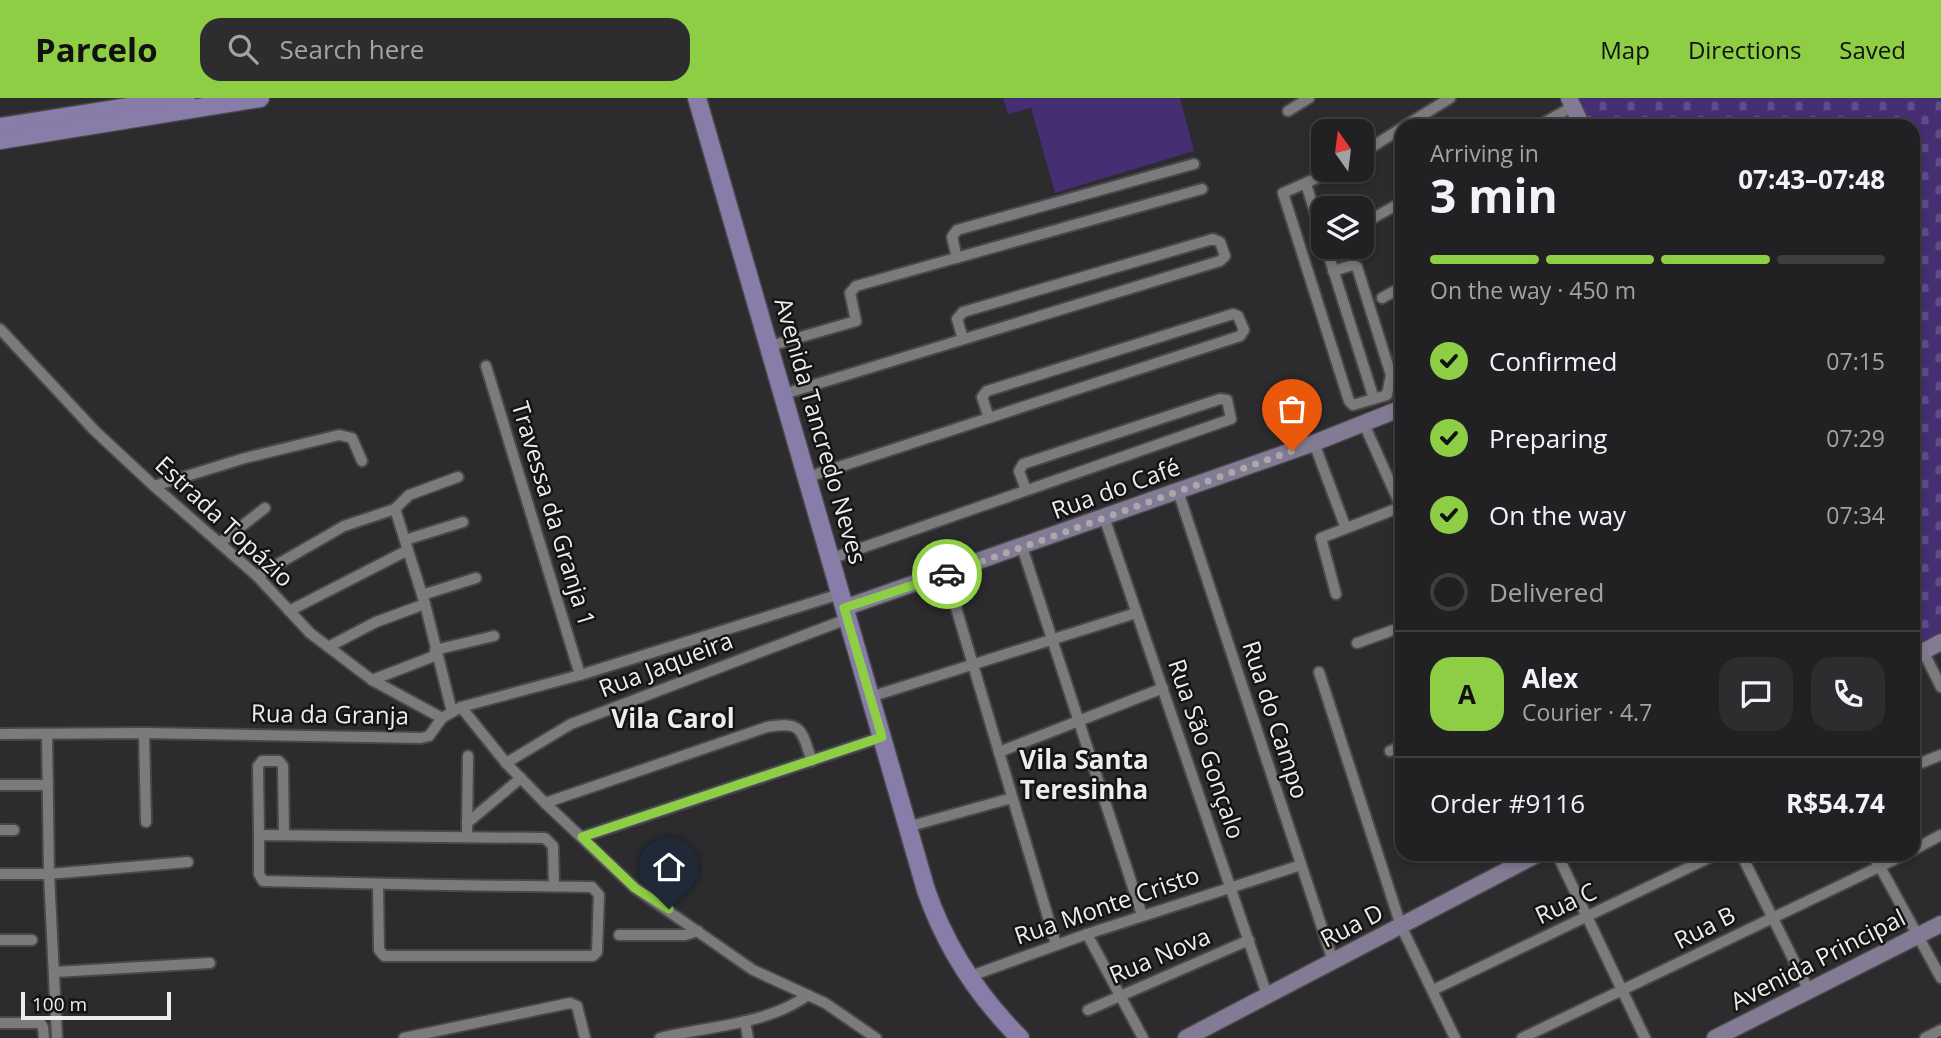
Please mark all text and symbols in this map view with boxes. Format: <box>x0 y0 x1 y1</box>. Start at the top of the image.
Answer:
search box <box>200 18 690 81</box>
text: Parcelo <box>35 27 158 72</box>
icon: search <box>224 30 262 68</box>
text: Search here <box>280 31 424 67</box>
text: Map <box>1600 33 1650 66</box>
text: Directions <box>1688 33 1801 66</box>
text: Saved <box>1839 33 1906 66</box>
north arrow <box>1311 119 1374 182</box>
map controls <box>1311 119 1374 259</box>
text: Arriving in <box>1430 137 1539 169</box>
text: 07:43–07:48 <box>1738 161 1885 197</box>
text: 3 min <box>1430 164 1558 226</box>
button: layers <box>1311 196 1374 259</box>
text: On the way · 450 m <box>1430 274 1636 306</box>
street label: Avenida Tancredo Neves <box>768 294 875 568</box>
icon: check <box>1430 342 1468 380</box>
text: Confirmed <box>1489 343 1617 379</box>
text: 07:15 <box>1826 345 1885 377</box>
pin <box>1262 379 1322 451</box>
icon: bag <box>1273 390 1311 428</box>
street label: Travessa da Granja 1 <box>505 397 604 630</box>
icon: check <box>1430 419 1468 457</box>
text: Preparing <box>1489 420 1607 456</box>
text: 07:29 <box>1826 422 1885 454</box>
street label: Estrada Topázio <box>149 448 301 594</box>
street label: Rua do Café <box>1047 449 1184 526</box>
icon: check <box>1430 496 1468 534</box>
text: On the way <box>1489 497 1626 533</box>
text: 07:34 <box>1826 499 1885 531</box>
courier <box>912 539 982 609</box>
icon: car <box>928 555 966 593</box>
text: Delivered <box>1489 574 1604 610</box>
street label: Rua Jaqueira <box>594 623 737 704</box>
street label: Rua do Campo <box>1235 636 1317 803</box>
street label: Rua São Gonçalo <box>1161 654 1254 843</box>
button: chat <box>1719 657 1793 731</box>
button: phone <box>1811 657 1885 731</box>
text: Alex <box>1522 660 1578 696</box>
text: A <box>1458 676 1476 712</box>
street label: Rua da Granja <box>251 696 409 731</box>
text: Courier · 4.7 <box>1522 696 1652 728</box>
district label: Vila Carol <box>611 700 735 736</box>
district label: Vila Santa Teresinha <box>1019 741 1149 807</box>
text: Order #9116 <box>1430 785 1585 821</box>
text: R$54.74 <box>1786 785 1885 821</box>
pin <box>639 837 699 909</box>
icon: home <box>650 848 688 886</box>
street label: Rua Monte Cristo <box>1010 857 1203 952</box>
street label: Rua C <box>1529 874 1601 931</box>
street label: Rua D <box>1314 895 1388 954</box>
street label: Rua B <box>1668 897 1741 956</box>
street label: Avenida Principal <box>1724 900 1910 1017</box>
street label: Rua Nova <box>1104 919 1215 991</box>
scale bar <box>21 989 172 1021</box>
text: 100 m <box>32 991 87 1017</box>

